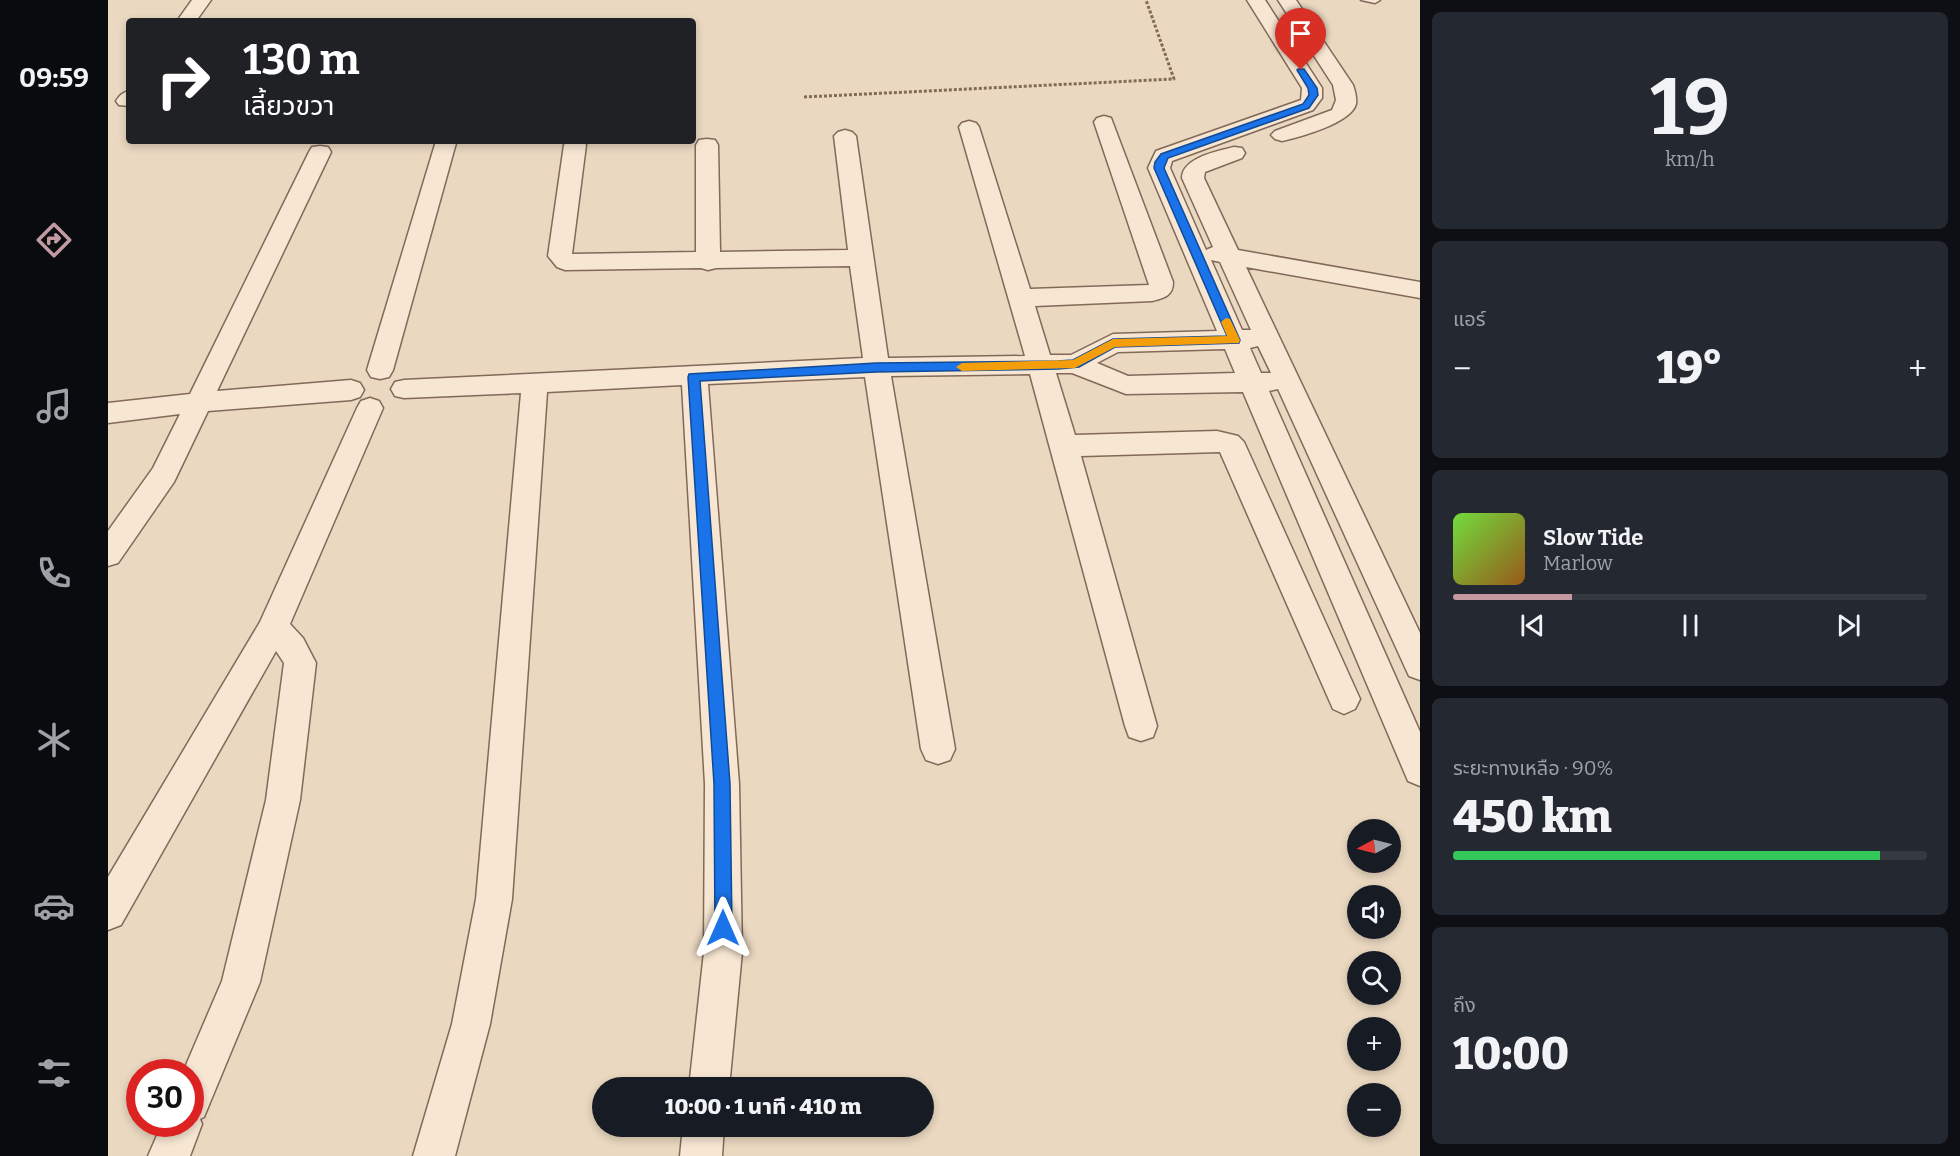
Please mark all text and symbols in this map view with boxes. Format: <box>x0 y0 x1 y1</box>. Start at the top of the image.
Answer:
pin <box>1275 8 1326 70</box>
icon: arrive <box>1284 17 1317 50</box>
text: 130 m <box>243 35 360 85</box>
icon: right <box>144 42 222 120</box>
text: 19 <box>1650 61 1730 155</box>
text: 09:59 <box>19 62 89 94</box>
text: เลี้ยวขวา <box>243 90 334 122</box>
text: km/h <box>1665 147 1715 171</box>
icon: directions <box>33 219 75 261</box>
text: แอร์ <box>1453 307 1485 331</box>
text: 19° <box>1657 341 1723 395</box>
text: − <box>1453 349 1471 389</box>
text: + <box>1908 349 1927 389</box>
icon: music <box>33 385 75 427</box>
text: Slow Tide <box>1543 524 1643 551</box>
text: Marlow <box>1543 551 1613 575</box>
icon: phone <box>33 552 75 594</box>
icon: previous <box>1516 609 1549 642</box>
icon: pause <box>1674 609 1707 642</box>
icon: next <box>1832 609 1865 642</box>
icon: climate <box>33 719 75 761</box>
text: ระยะทางเหลือ · 90% <box>1453 756 1613 780</box>
text: 450 km <box>1453 790 1612 844</box>
north arrow <box>1347 819 1401 873</box>
map controls <box>1347 819 1401 1137</box>
icon: car <box>33 885 75 927</box>
button: sound <box>1347 885 1401 939</box>
position arrow <box>691 896 755 960</box>
button: search <box>1347 951 1401 1005</box>
text: ถึง <box>1453 993 1476 1017</box>
button: + <box>1347 1017 1401 1071</box>
text: 10:00 <box>1453 1027 1569 1081</box>
icon: filters <box>33 1052 75 1094</box>
speed limit sign: 30 <box>126 1059 204 1137</box>
button: − <box>1347 1083 1401 1137</box>
text: 10:00 · 1 นาที · 410 m <box>665 1093 861 1120</box>

